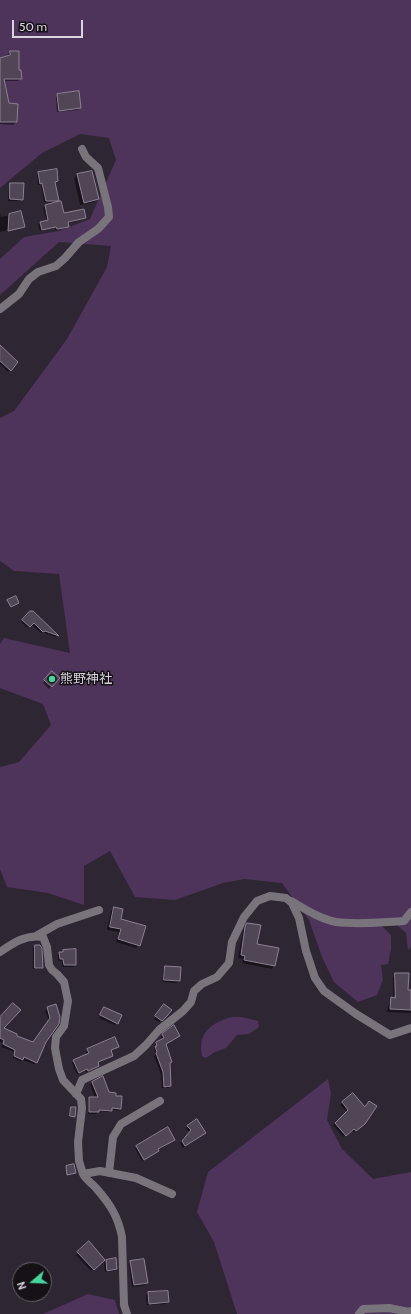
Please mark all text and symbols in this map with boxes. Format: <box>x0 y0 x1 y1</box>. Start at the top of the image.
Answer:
scale bar <box>14 12 85 38</box>
text: 50 m <box>19 19 47 34</box>
place label: 熊野神社 <box>60 671 112 687</box>
marker: 熊野神社 <box>47 674 57 684</box>
north arrow <box>12 1262 52 1302</box>
text: N <box>14 1280 29 1292</box>

